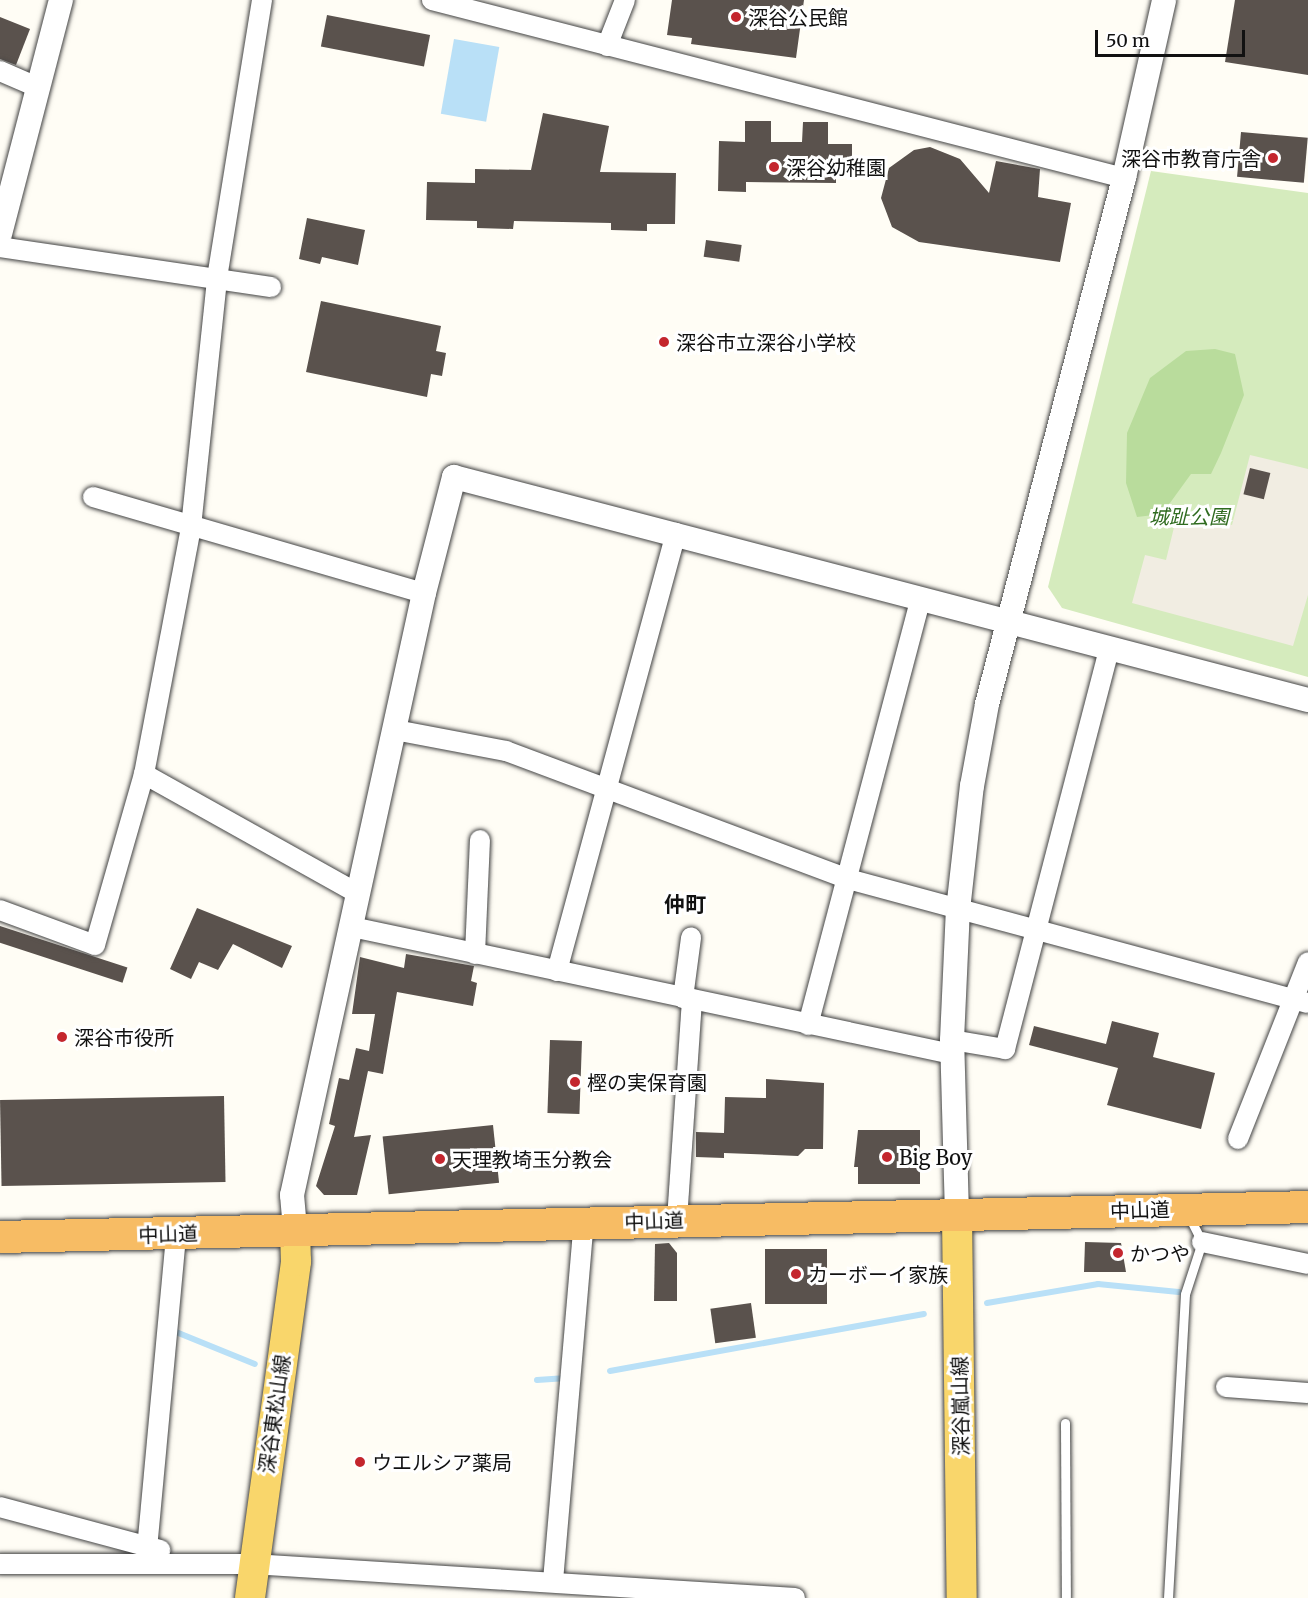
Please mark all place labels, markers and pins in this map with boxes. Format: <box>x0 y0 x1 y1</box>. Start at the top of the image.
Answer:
place label: 深谷公民館 <box>748 5 848 29</box>
marker: 深谷公民館 <box>729 10 743 24</box>
place label: 深谷市教育庁舎 <box>1121 146 1261 170</box>
marker: 深谷市教育庁舎 <box>1266 151 1280 165</box>
place label: 深谷幼稚園 <box>786 155 886 179</box>
marker: 深谷幼稚園 <box>767 160 781 174</box>
place label: 深谷市立深谷小学校 <box>676 330 856 354</box>
marker: 深谷市立深谷小学校 <box>657 335 671 349</box>
place label: 深谷市役所 <box>74 1025 174 1049</box>
marker: 深谷市役所 <box>55 1030 69 1044</box>
place label: 樫の実保育園 <box>587 1070 707 1094</box>
marker: 樫の実保育園 <box>568 1075 582 1089</box>
place label: Big Boy <box>899 1145 972 1169</box>
place label: 天理教埼玉分教会 <box>452 1147 612 1171</box>
marker: Big Boy <box>880 1150 894 1164</box>
marker: 天理教埼玉分教会 <box>433 1152 447 1166</box>
place label: かつや <box>1130 1241 1190 1265</box>
marker: かつや <box>1111 1246 1125 1260</box>
place label: カーボーイ家族 <box>808 1262 948 1286</box>
marker: カーボーイ家族 <box>789 1267 803 1281</box>
place label: ウエルシア薬局 <box>372 1450 512 1474</box>
marker: ウエルシア薬局 <box>353 1455 367 1469</box>

